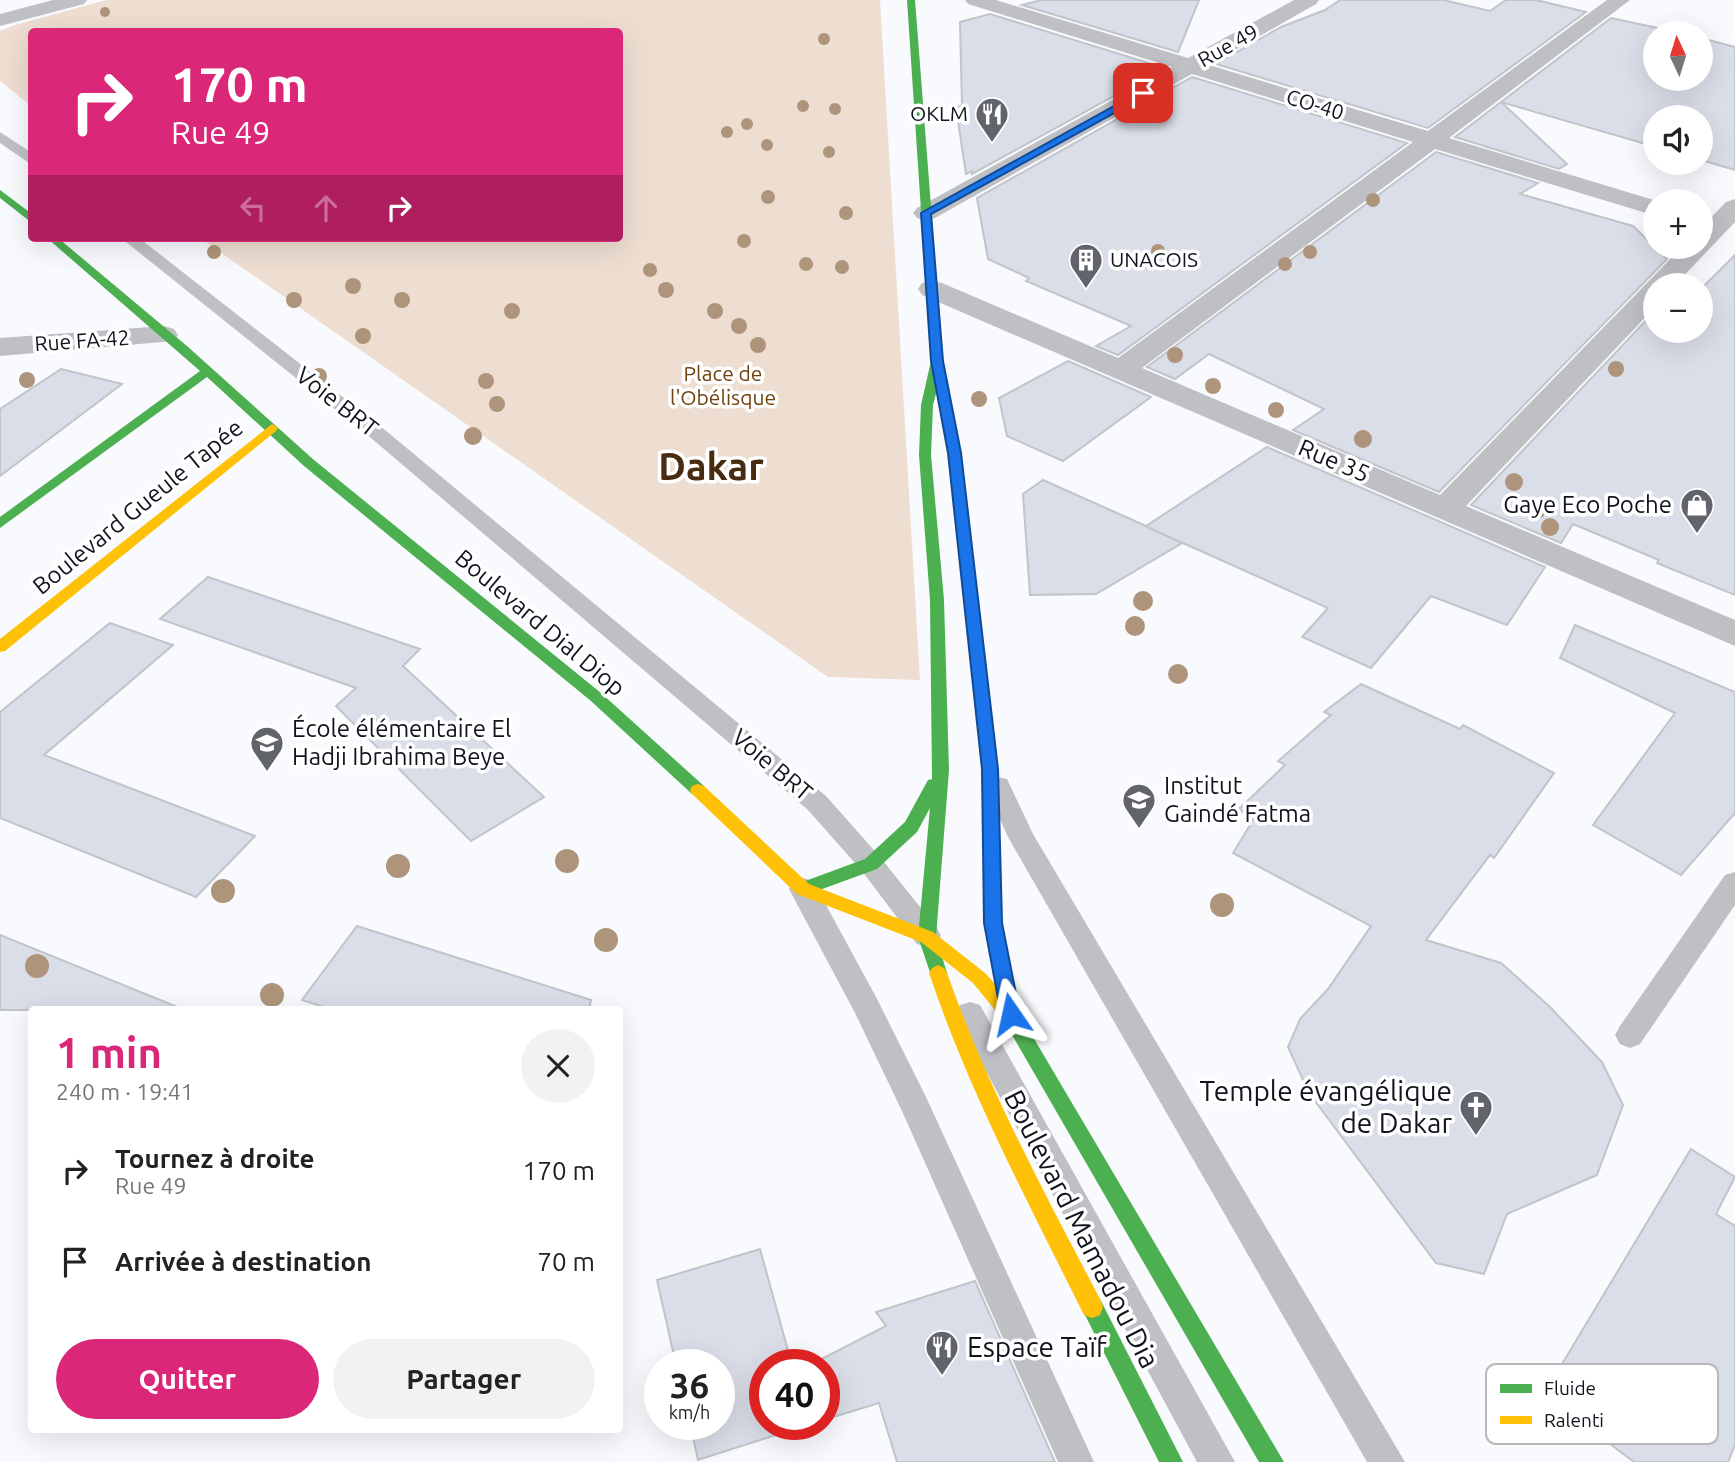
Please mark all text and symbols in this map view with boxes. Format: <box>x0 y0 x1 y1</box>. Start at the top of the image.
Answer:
street label: Rue 49 <box>1193 19 1262 71</box>
north arrow <box>1643 21 1713 91</box>
map controls <box>1643 21 1713 343</box>
icon: right <box>56 56 147 147</box>
text: 170 m <box>171 56 308 111</box>
pin <box>1113 63 1173 123</box>
icon: arrive <box>1124 74 1162 112</box>
street label: CO-40 <box>1284 84 1347 124</box>
restaurant icon: OKLM <box>973 95 1011 144</box>
place label: OKLM <box>910 101 968 125</box>
button: sound <box>1643 105 1713 175</box>
text: Rue 49 <box>171 114 270 150</box>
icon: left <box>234 189 272 227</box>
icon: ahead <box>307 189 345 227</box>
icon: right <box>380 189 418 227</box>
button: + <box>1643 189 1713 259</box>
building icon: UNACOIS <box>1067 241 1105 290</box>
place label: UNACOIS <box>1110 247 1198 271</box>
button: − <box>1643 273 1713 343</box>
street label: Rue FA-42 <box>34 325 130 355</box>
street label: Voie BRT <box>291 361 384 442</box>
park label: Place de l'Obélisque <box>670 361 776 409</box>
street label: Boulevard Gueule Tapée <box>27 414 248 600</box>
street label: Rue 35 <box>1295 434 1374 488</box>
district label: Dakar <box>658 445 764 487</box>
shop icon: Gaye Eco Poche <box>1678 486 1716 535</box>
place label: Gaye Eco Poche <box>1503 491 1672 518</box>
street label: Boulevard Dial Diop <box>450 544 631 701</box>
place label: École élémentaire El Hadji Ibrahima Beye <box>292 714 511 770</box>
street label: Voie BRT <box>727 723 818 806</box>
school or university icon: École élémentaire El Hadji Ibrahima Beye <box>248 724 286 773</box>
place label: Institut Gaindé Fatma <box>1164 772 1311 827</box>
school or university icon: Institut Gaindé Fatma <box>1120 781 1158 830</box>
position arrow <box>974 977 1048 1051</box>
text: 1 min <box>56 1029 162 1076</box>
button: close <box>521 1029 595 1103</box>
place label: Temple évangélique de Dakar <box>1200 1075 1452 1138</box>
text: 240 m · 19:41 <box>56 1079 194 1104</box>
street label: Boulevard Mamadou Dia <box>999 1085 1166 1373</box>
church icon: Temple évangélique de Dakar <box>1457 1088 1495 1137</box>
text: Tournez à droite <box>115 1144 314 1173</box>
icon: right <box>56 1152 94 1190</box>
text: 170 m <box>523 1156 595 1185</box>
text: Rue 49 <box>115 1173 186 1198</box>
icon: arrive <box>56 1243 94 1281</box>
text: Arrivée à destination <box>115 1247 371 1276</box>
text: 70 m <box>537 1247 595 1276</box>
restaurant icon: Espace Taïf <box>923 1328 961 1377</box>
place label: Espace Taïf <box>967 1331 1107 1362</box>
button: Quitter <box>56 1339 319 1419</box>
button: Partager <box>333 1339 595 1419</box>
speed limit sign: 40 <box>749 1349 840 1440</box>
legend <box>1486 1364 1718 1444</box>
text: 36 <box>670 1365 709 1405</box>
text: Fluide <box>1544 1377 1596 1399</box>
text: km/h <box>669 1402 710 1422</box>
text: Ralenti <box>1544 1409 1604 1431</box>

